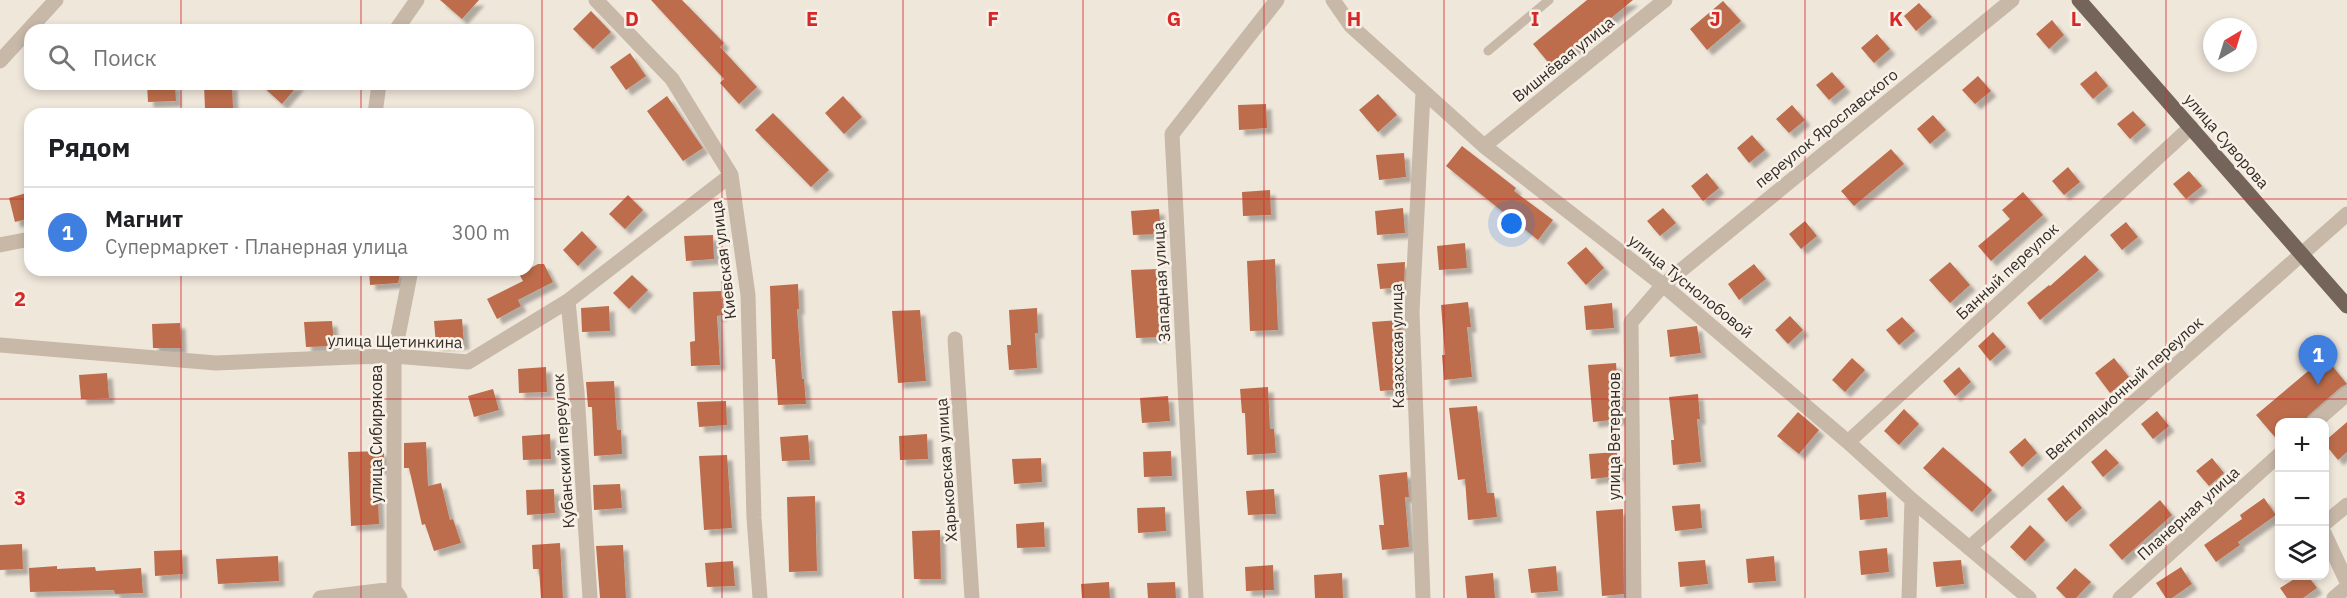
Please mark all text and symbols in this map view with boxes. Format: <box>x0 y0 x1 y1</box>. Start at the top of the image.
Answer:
text: D <box>625 5 639 32</box>
text: E <box>806 5 818 32</box>
text: F <box>987 5 999 32</box>
text: G <box>1167 5 1181 32</box>
text: H <box>1347 5 1361 32</box>
text: I <box>1531 5 1539 32</box>
text: J <box>1709 5 1721 32</box>
text: K <box>1889 5 1903 32</box>
text: L <box>2071 5 2081 32</box>
street label: Вишнёвая улица <box>1508 12 1618 106</box>
north arrow <box>2203 18 2257 72</box>
search box <box>24 24 534 90</box>
icon: search <box>45 41 78 74</box>
text: Поиск <box>93 43 157 72</box>
street label: переулок Ярославского <box>1750 64 1902 192</box>
street label: улица Суворова <box>2180 89 2274 193</box>
text: Рядом <box>48 130 130 164</box>
street label: Киевская улица <box>706 199 740 321</box>
text: Магнит <box>105 204 183 233</box>
your location <box>1497 209 1526 238</box>
street label: Банный переулок <box>1952 218 2063 324</box>
text: 1 <box>62 219 74 246</box>
text: 300 m <box>452 219 510 246</box>
street label: Западная улица <box>1148 221 1174 343</box>
street label: улица Туснолобовой <box>1625 230 1757 342</box>
text: Супермаркет · Планерная улица <box>105 233 408 260</box>
street label: Казахская улица <box>1386 283 1408 409</box>
text: 2 <box>14 285 26 312</box>
street label: Вентиляционный переулок <box>2041 312 2207 464</box>
street label: улица Щетинкина <box>327 330 463 352</box>
pin: 1 <box>2298 336 2338 385</box>
street label: улица Сибирякова <box>366 364 386 503</box>
street label: улица Ветеранов <box>1604 372 1624 500</box>
street label: Кубанский переулок <box>548 373 578 529</box>
street label: Харьковская улица <box>931 397 961 543</box>
map controls <box>2275 418 2329 580</box>
button: + <box>2275 418 2329 472</box>
street label: Планерная улица <box>2133 462 2244 564</box>
button: − <box>2275 472 2329 526</box>
text: 3 <box>14 484 26 511</box>
button: layers <box>2275 526 2329 580</box>

